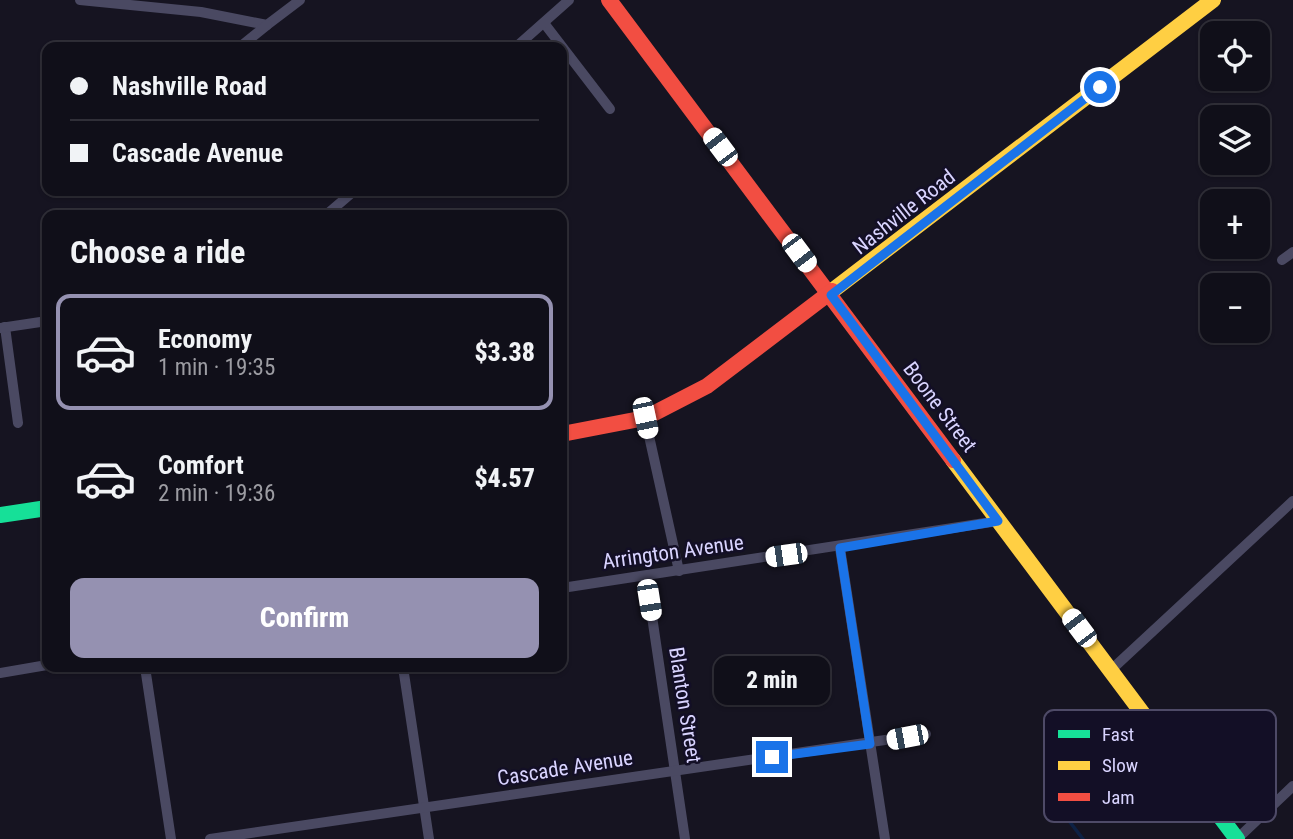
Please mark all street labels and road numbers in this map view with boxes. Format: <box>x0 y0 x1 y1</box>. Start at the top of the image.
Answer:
street label: Nashville Road <box>848 165 960 259</box>
street label: Boone Street <box>898 357 982 457</box>
street label: Arrington Avenue <box>601 530 745 574</box>
street label: Blanton Street <box>664 645 706 765</box>
street label: Cascade Avenue <box>496 745 635 791</box>

